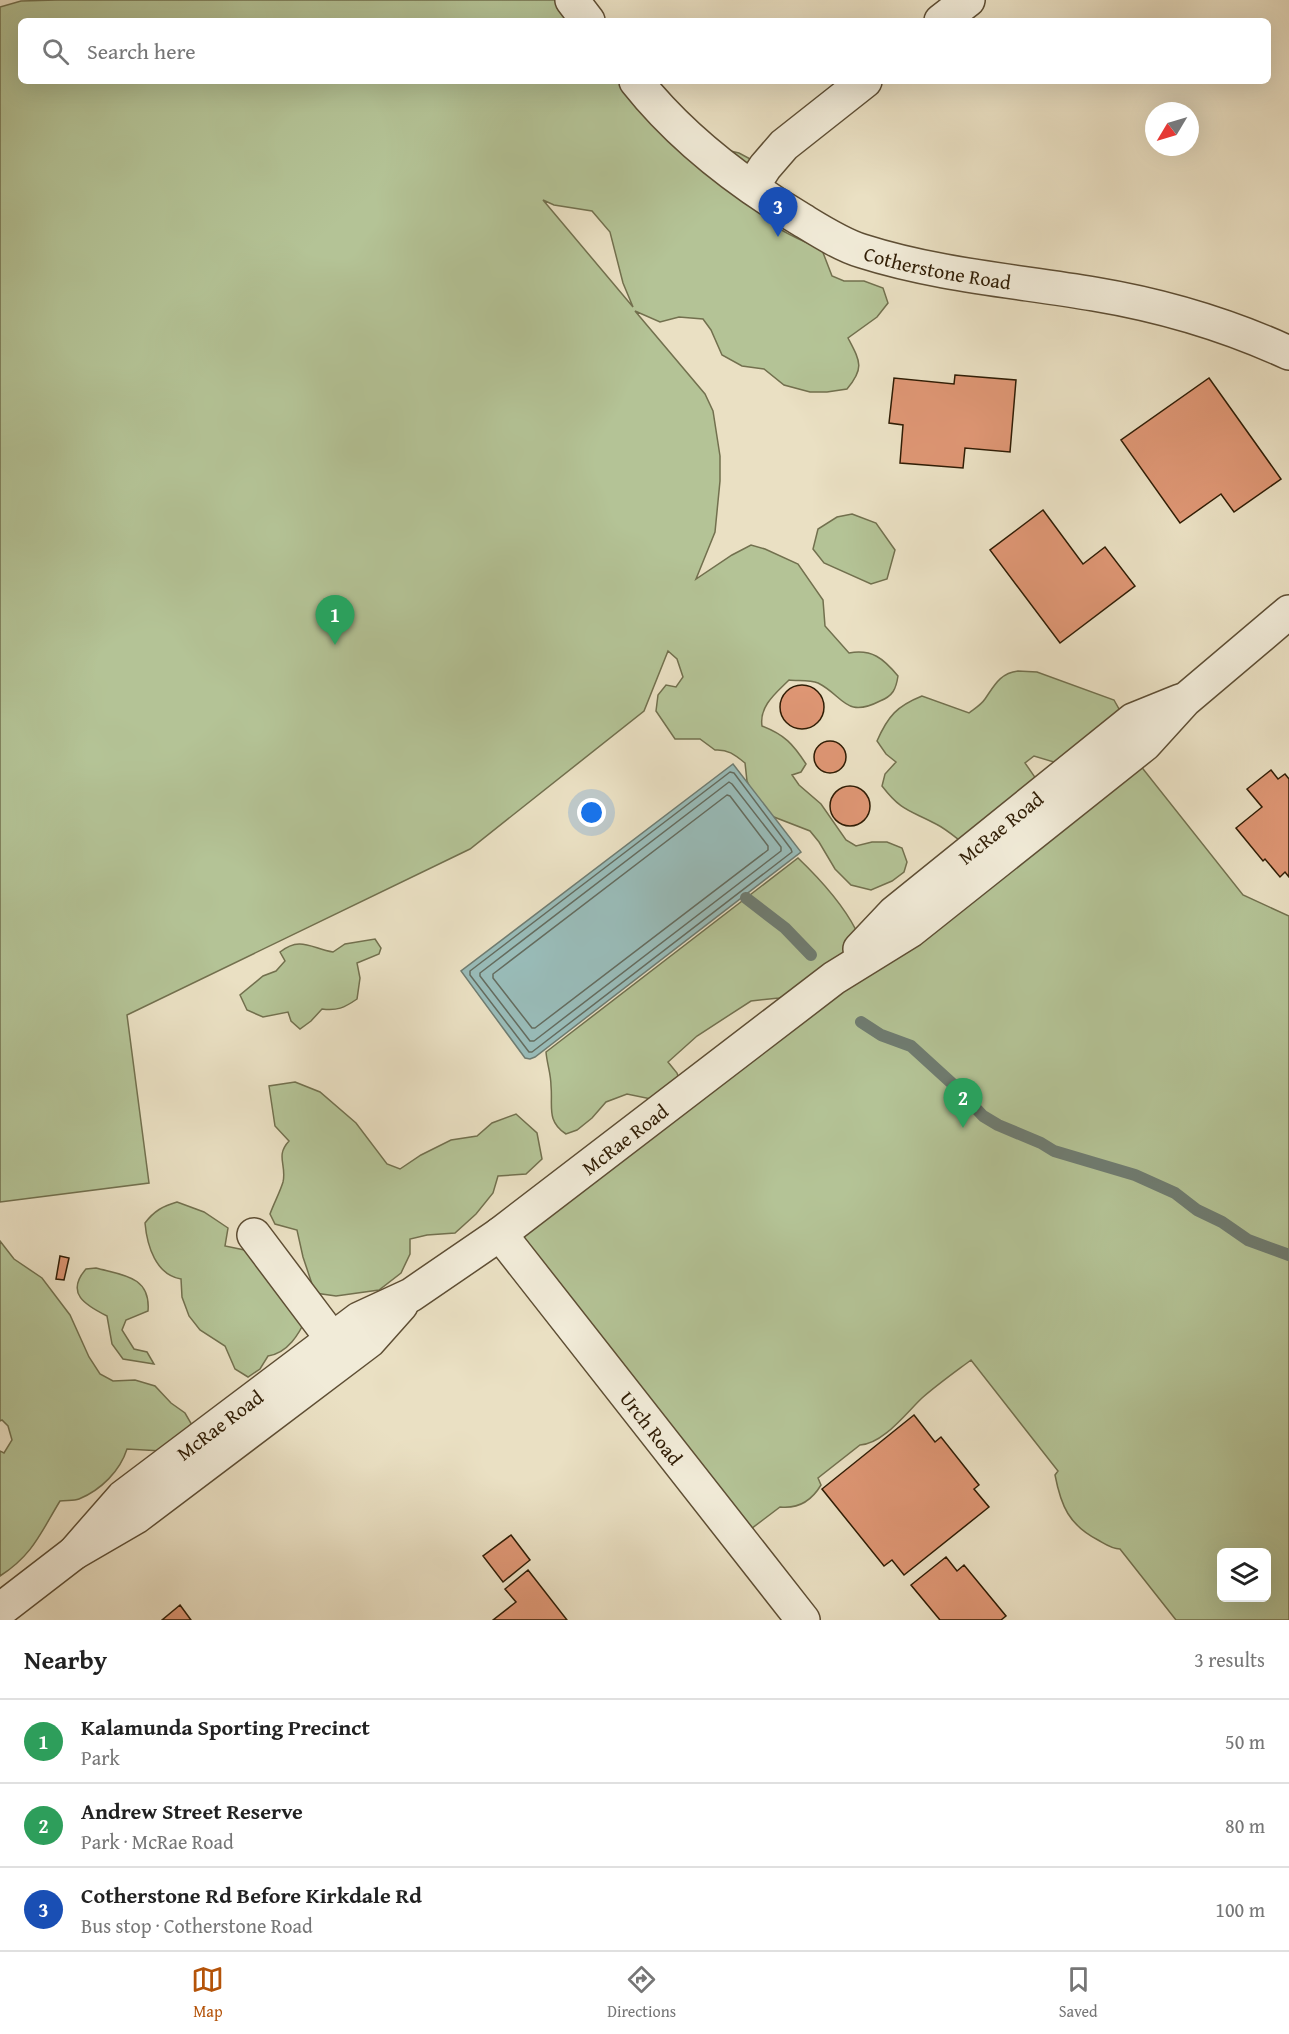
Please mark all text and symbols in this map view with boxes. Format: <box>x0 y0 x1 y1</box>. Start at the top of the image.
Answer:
search box <box>18 18 1271 84</box>
icon: search <box>39 35 72 68</box>
text: Search here <box>87 35 196 67</box>
north arrow <box>1145 102 1199 156</box>
pin: 3 <box>758 188 798 237</box>
street label: Cotherstone Road <box>861 238 1013 296</box>
pin: 1 <box>316 596 354 645</box>
street label: McRae Road <box>951 784 1049 871</box>
your location <box>577 798 606 827</box>
pin: 2 <box>944 1078 982 1128</box>
street label: McRae Road <box>575 1096 674 1181</box>
street label: McRae Road <box>170 1382 269 1467</box>
street label: Urch Road <box>614 1384 690 1471</box>
map controls <box>1217 1548 1271 1602</box>
button: layers <box>1217 1548 1271 1602</box>
text: Nearby <box>24 1640 107 1679</box>
text: 3 results <box>1194 1645 1265 1674</box>
text: Kalamunda Sporting Precinct <box>81 1711 370 1743</box>
text: 1 <box>38 1727 49 1756</box>
text: 50 m <box>1225 1727 1265 1756</box>
text: Park <box>81 1743 120 1772</box>
text: Andrew Street Reserve <box>81 1795 303 1827</box>
text: 2 <box>38 1811 49 1840</box>
text: 80 m <box>1225 1811 1265 1840</box>
text: Park · McRae Road <box>81 1827 234 1856</box>
text: Cotherstone Rd Before Kirkdale Rd <box>81 1879 422 1911</box>
text: 3 <box>38 1895 49 1924</box>
text: 100 m <box>1215 1895 1265 1924</box>
text: Bus stop · Cotherstone Road <box>81 1911 313 1940</box>
tab: Map <box>191 1963 224 2023</box>
tab: Directions <box>607 1963 676 2023</box>
tab: Saved <box>1059 1963 1098 2023</box>

